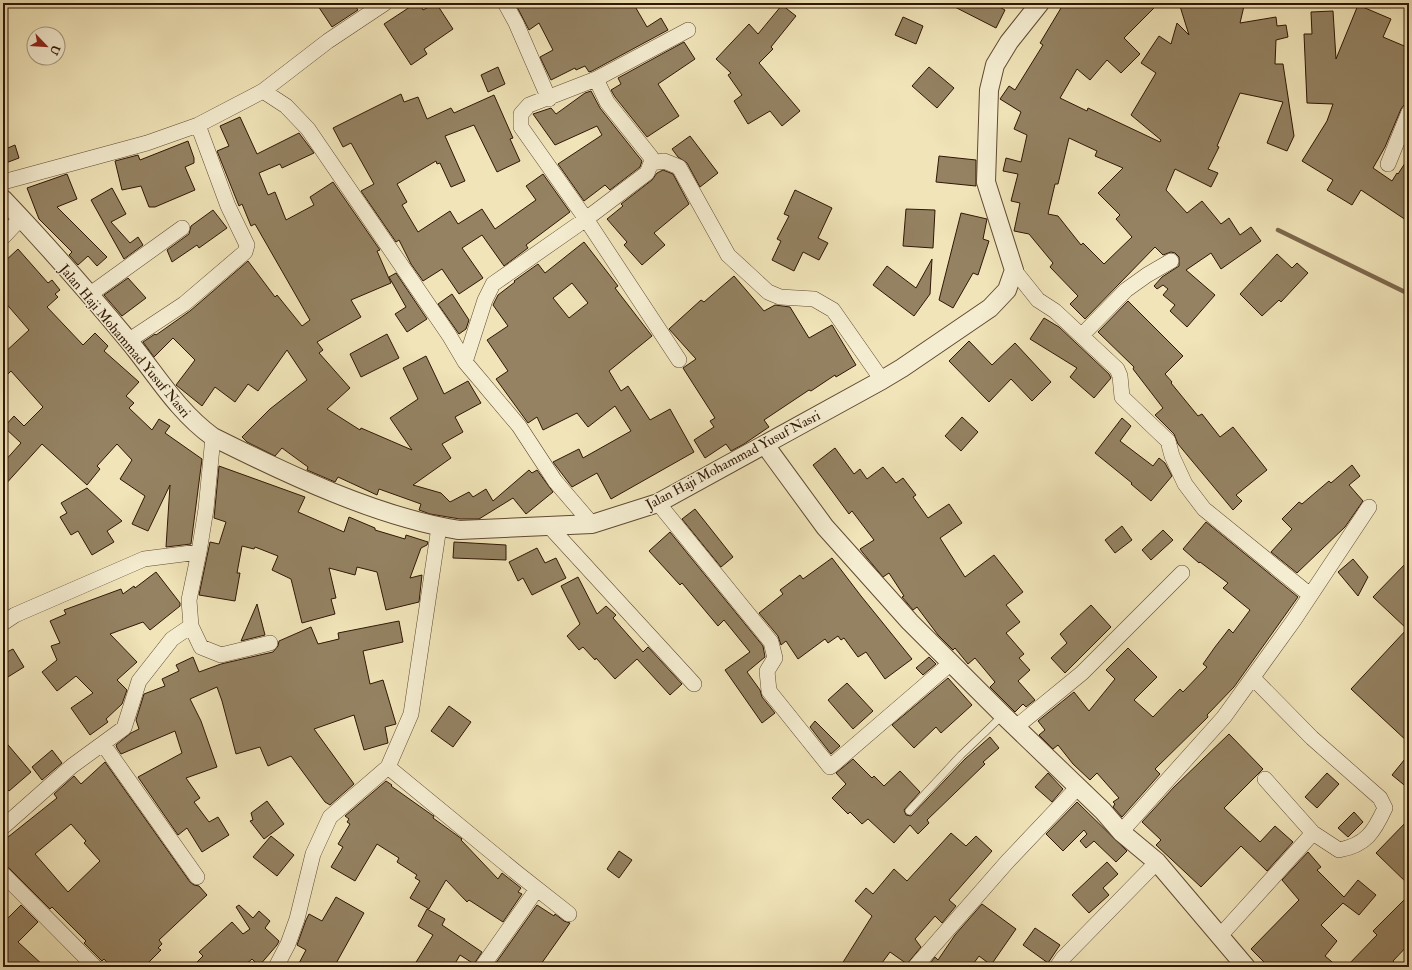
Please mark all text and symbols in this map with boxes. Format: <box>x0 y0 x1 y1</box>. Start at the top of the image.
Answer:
north arrow <box>26 26 66 66</box>
text: U <box>46 43 62 58</box>
street label: Jalan Haji Mohammad Yusuf Nasri <box>55 260 194 421</box>
street label: Jalan Haji Mohammad Yusuf Nasri <box>642 407 823 514</box>

